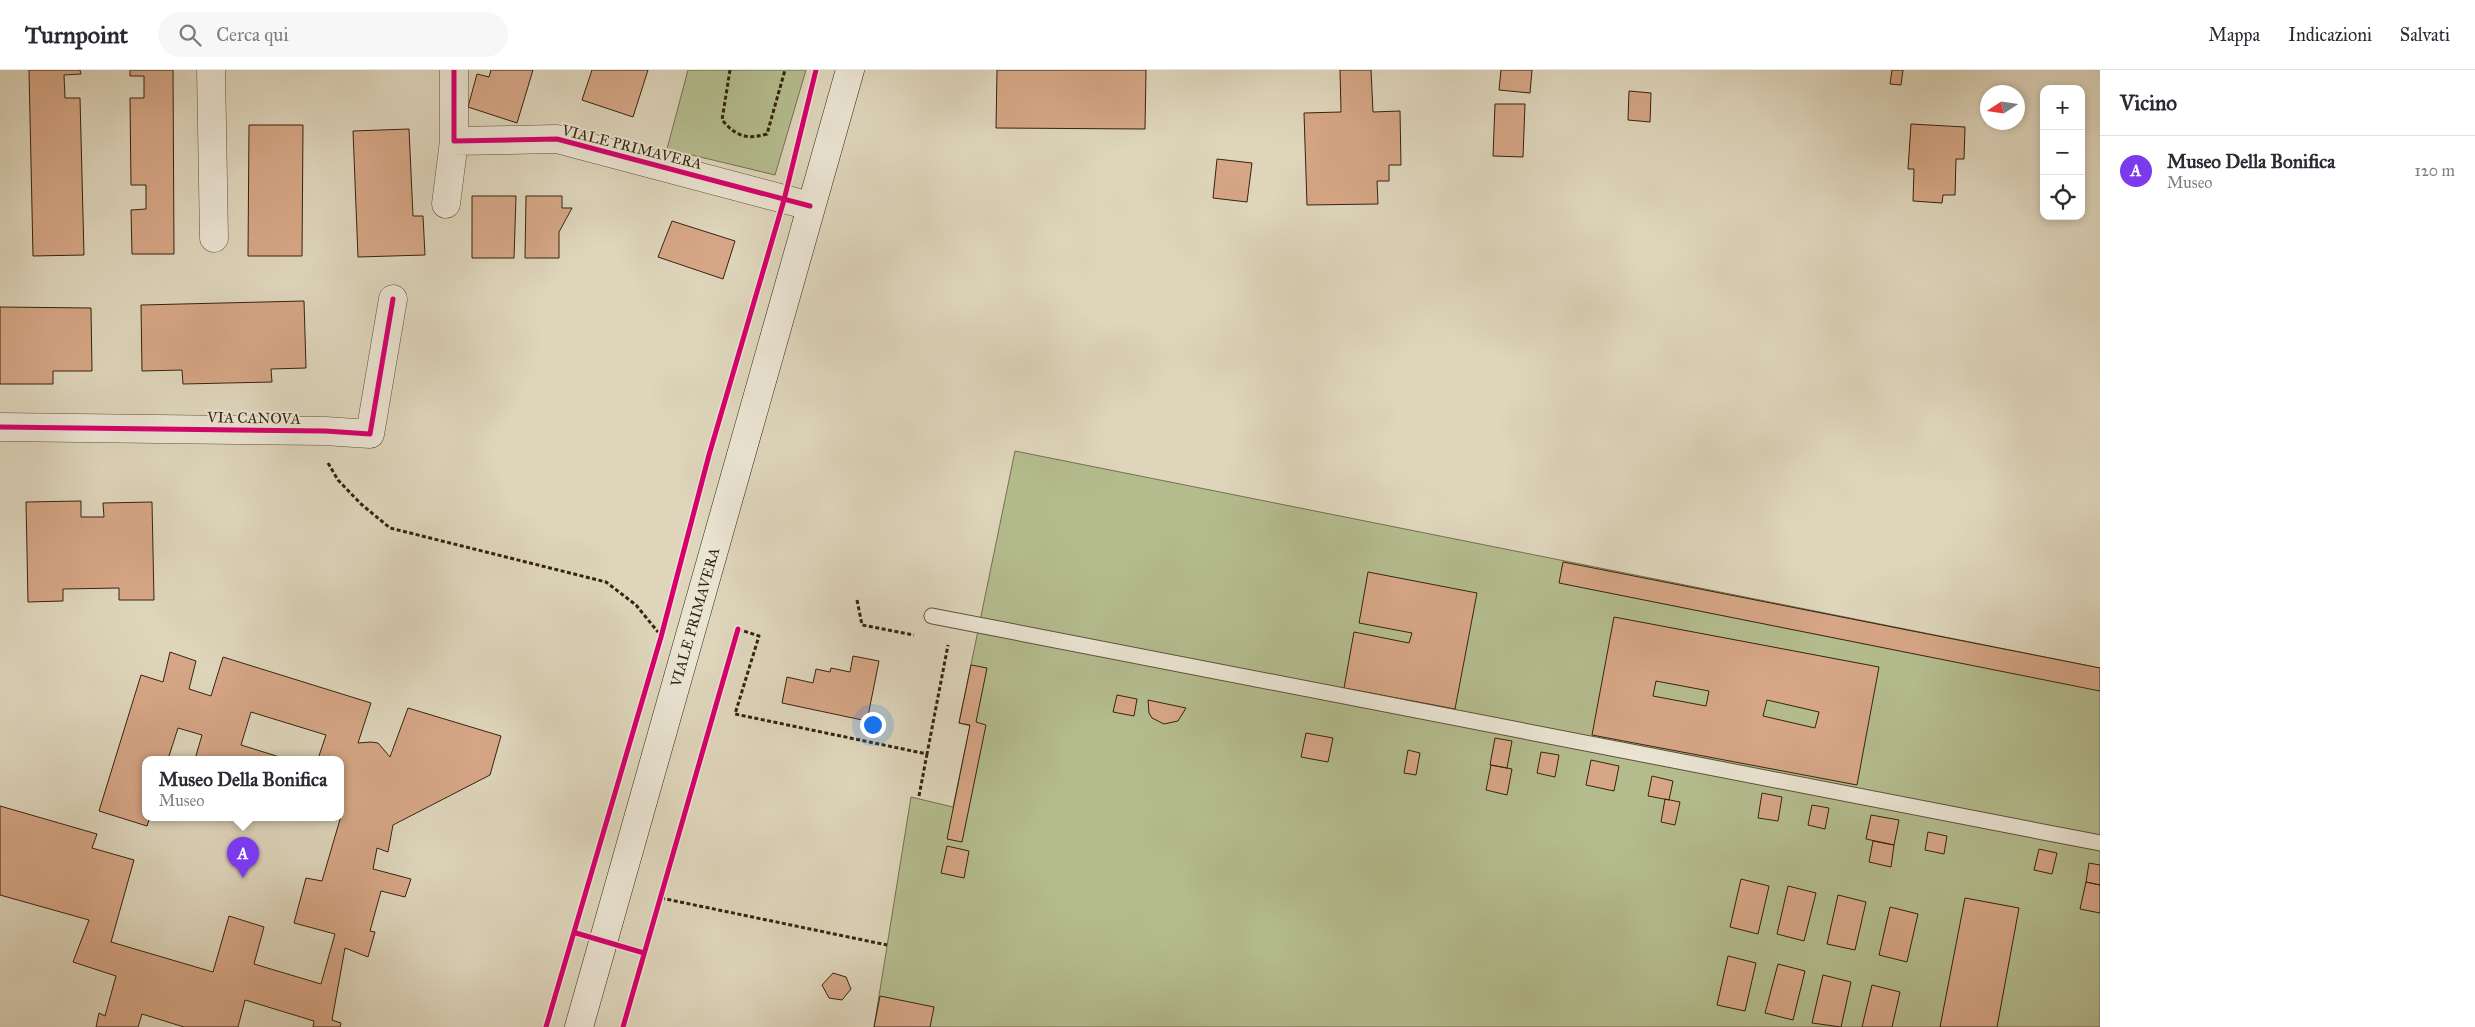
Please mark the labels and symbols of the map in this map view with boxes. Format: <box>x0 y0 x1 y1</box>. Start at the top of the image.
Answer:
north arrow <box>1980 85 2025 130</box>
street label: VIALE PRIMAVERA <box>559 121 704 173</box>
street label: VIA CANOVA <box>206 408 301 428</box>
street label: VIALE PRIMAVERA <box>667 545 723 690</box>
your location <box>860 712 886 738</box>
pin: A <box>227 837 259 878</box>

